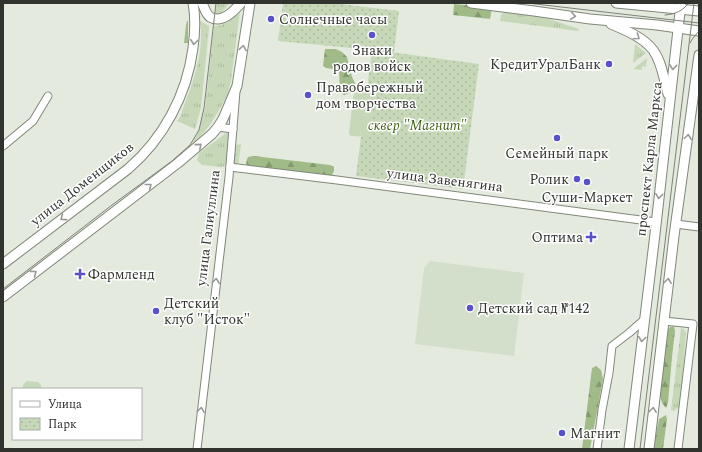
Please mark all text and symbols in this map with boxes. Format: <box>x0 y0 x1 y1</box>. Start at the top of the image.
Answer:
place label: Солнечные часы <box>279 9 387 30</box>
one-way arrow <box>569 11 576 20</box>
marker: Солнечные часы <box>266 14 276 24</box>
marker: Знаки родов войск <box>367 30 377 40</box>
one-way arrow <box>633 32 640 40</box>
one-way arrow <box>190 39 199 45</box>
place label: Знаки родов войск <box>333 40 412 77</box>
one-way arrow <box>238 45 247 51</box>
place label: КредитУралБанк <box>490 54 601 75</box>
marker: КредитУралБанк <box>604 59 614 69</box>
one-way arrow <box>669 64 678 70</box>
place label: Правобережный дом творчества <box>316 77 423 114</box>
street label: проспект Карла Маркса <box>630 81 668 237</box>
marker: Правобережный дом творчества <box>303 90 313 100</box>
park label: сквер "Магнит" <box>368 115 467 136</box>
marker: Семейный парк <box>552 133 562 143</box>
one-way arrow <box>683 133 692 140</box>
street label: улица Доменщиков <box>25 137 138 232</box>
one-way arrow <box>194 143 201 150</box>
place label: Семейный парк <box>505 143 609 164</box>
street label: улица Завенягина <box>385 162 504 198</box>
street label: улица Галиуллина <box>190 169 226 288</box>
place label: Ролик <box>529 169 569 190</box>
marker: Ролик <box>572 174 582 184</box>
marker: Суши-Маркет <box>582 177 592 187</box>
one-way arrow <box>144 184 151 191</box>
place label: Суши-Маркет <box>541 187 633 208</box>
one-way arrow <box>655 193 664 199</box>
one-way arrow <box>61 214 68 221</box>
place label: Оптима <box>532 227 583 248</box>
marker: Оптима <box>586 232 596 242</box>
place label: Фармленд <box>88 264 155 285</box>
marker: Фармленд <box>75 269 85 279</box>
one-way arrow <box>30 270 37 278</box>
one-way arrow <box>211 278 220 284</box>
one-way arrow <box>664 278 673 284</box>
place label: Детский клуб "Исток" <box>164 293 250 330</box>
place label: Детский сад №142 <box>478 298 589 319</box>
marker: Детский сад №142 <box>465 303 475 313</box>
marker: Детский клуб "Исток" <box>151 306 161 316</box>
one-way arrow <box>638 336 647 342</box>
legend <box>12 388 142 440</box>
text: Улица <box>48 395 82 414</box>
one-way arrow <box>197 407 206 413</box>
one-way arrow <box>648 407 657 413</box>
text: Парк <box>48 415 77 434</box>
place label: Магнит <box>570 423 620 444</box>
marker: Магнит <box>557 428 567 438</box>

